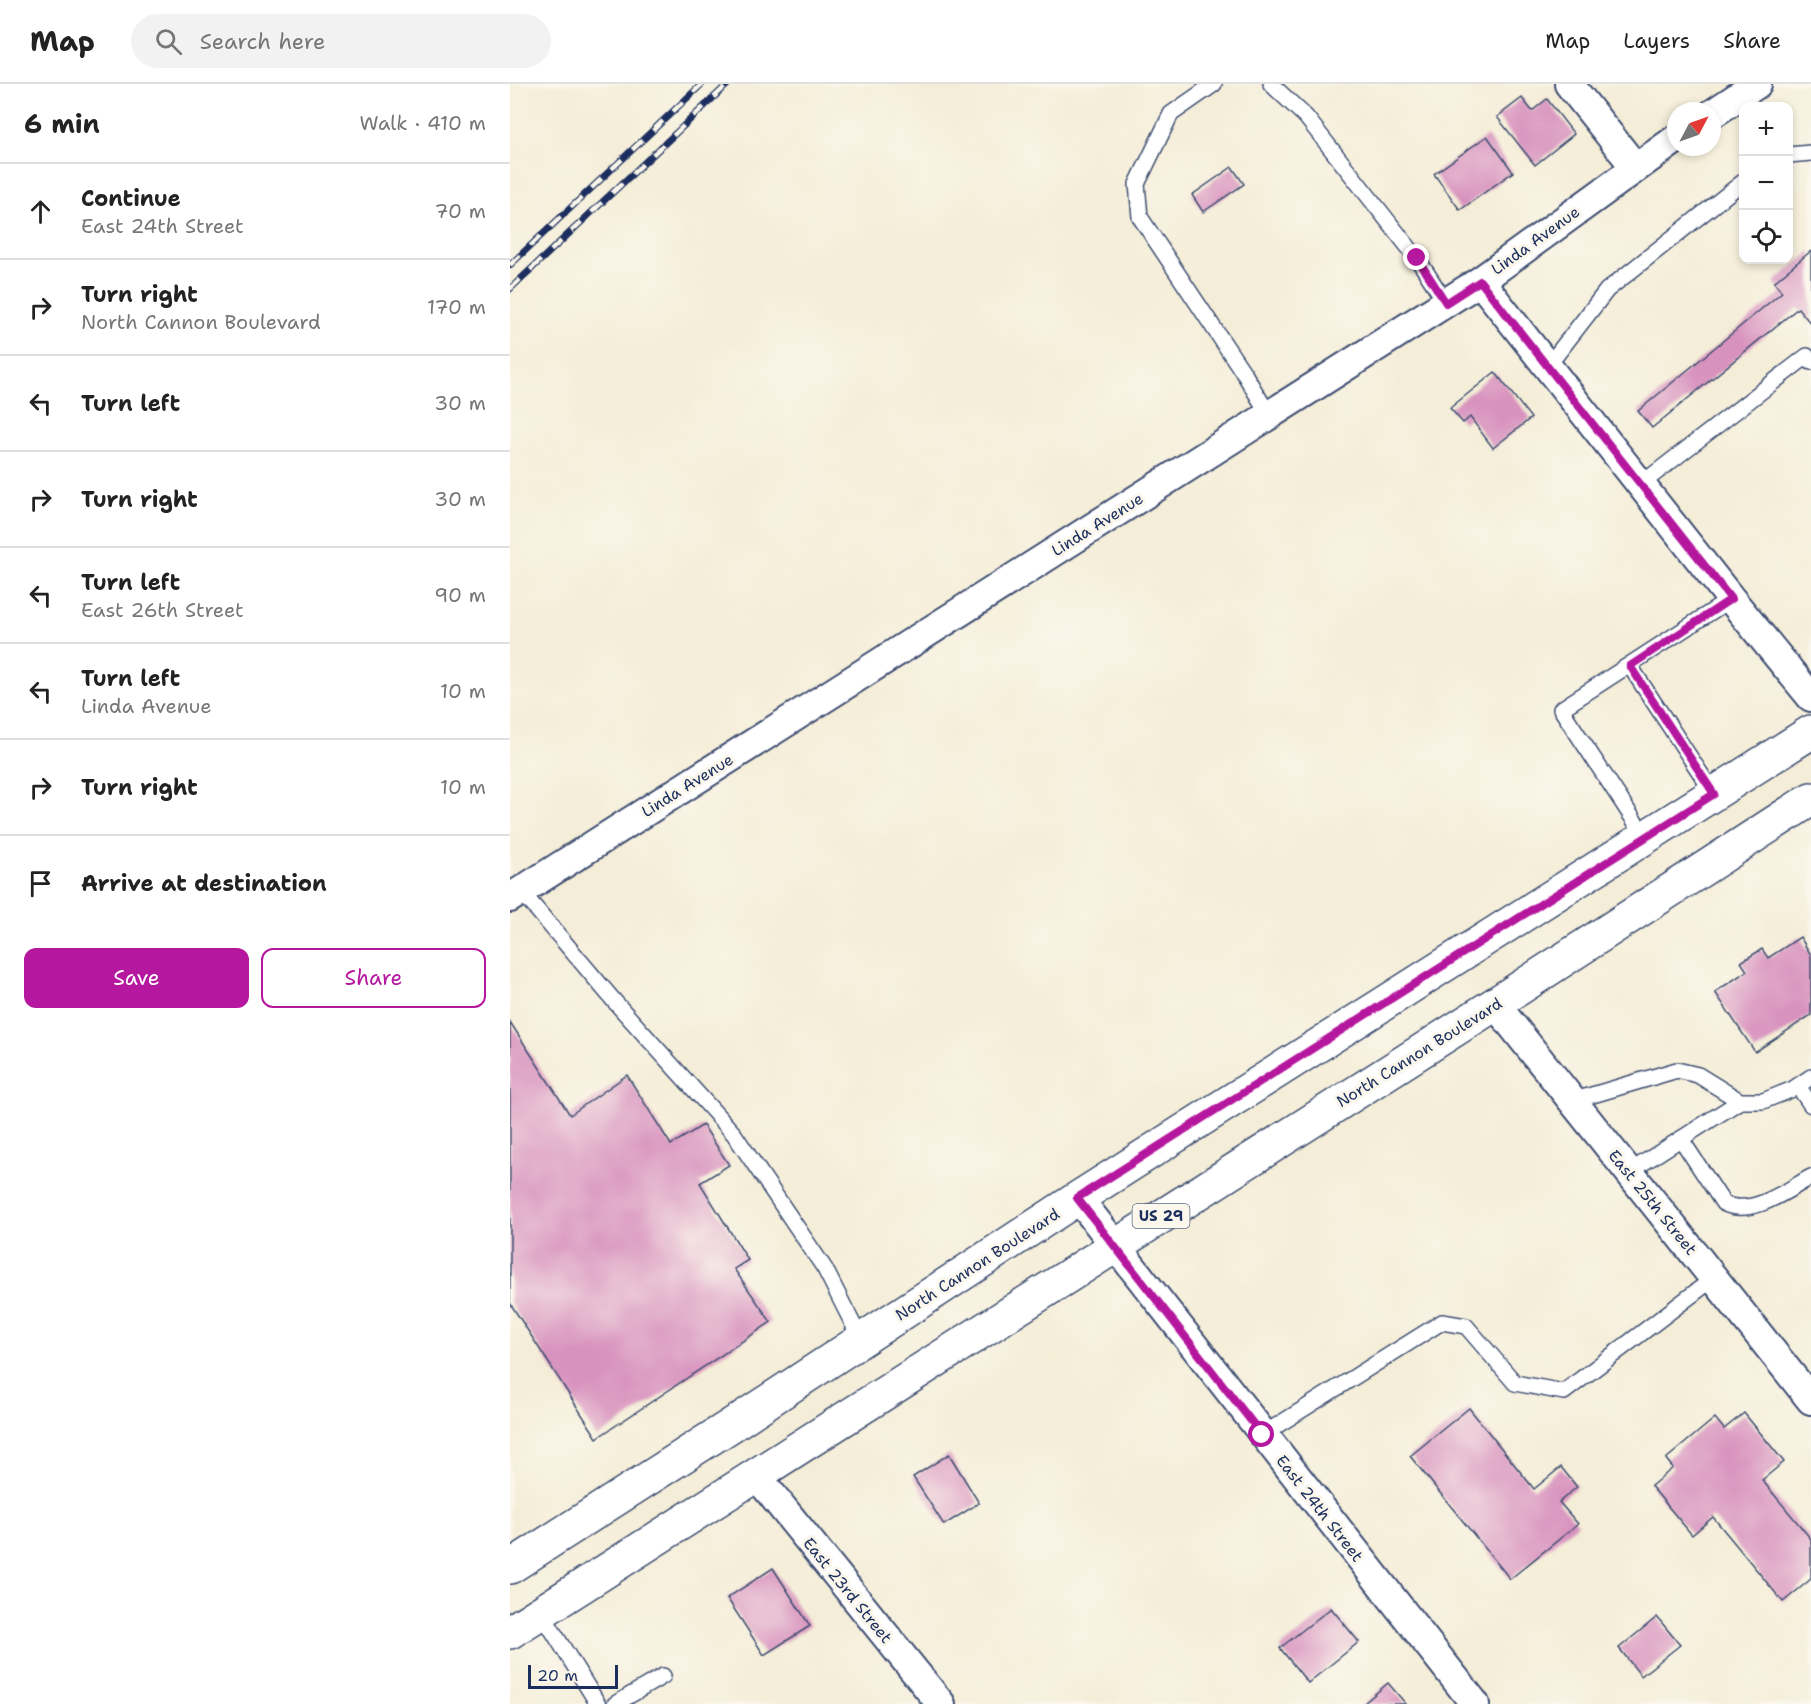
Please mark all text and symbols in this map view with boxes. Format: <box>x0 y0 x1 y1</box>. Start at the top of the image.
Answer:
search box <box>131 14 551 68</box>
text: Map <box>30 22 95 60</box>
icon: search <box>152 25 185 58</box>
text: Search here <box>200 27 325 56</box>
text: Map <box>1545 27 1590 55</box>
text: Layers <box>1623 27 1690 55</box>
text: Share <box>1723 27 1781 55</box>
north arrow <box>1667 102 1721 156</box>
map controls <box>1739 102 1793 264</box>
button: + <box>1739 102 1793 156</box>
text: 6 min <box>24 106 100 141</box>
text: Walk · 410 m <box>360 110 486 136</box>
button: − <box>1739 156 1793 210</box>
text: Continue <box>81 184 181 213</box>
icon: ahead <box>24 195 57 228</box>
text: 70 m <box>434 198 486 224</box>
street label: Linda Avenue <box>1487 201 1584 280</box>
button: locate <box>1739 210 1793 264</box>
text: East 24th Street <box>81 213 244 239</box>
route end <box>1403 244 1429 270</box>
text: Turn right <box>81 280 198 309</box>
icon: right <box>24 291 57 324</box>
text: 170 m <box>427 294 486 320</box>
text: North Cannon Boulevard <box>81 309 321 335</box>
icon: left <box>24 387 57 420</box>
text: Turn left <box>81 389 180 418</box>
text: 30 m <box>434 390 486 416</box>
icon: right <box>24 483 57 516</box>
text: Turn right <box>81 485 198 514</box>
text: 30 m <box>434 486 486 512</box>
street label: Linda Avenue <box>1047 488 1147 561</box>
text: Turn left <box>81 568 180 597</box>
icon: left <box>24 579 57 612</box>
text: 90 m <box>434 582 486 608</box>
text: East 26th Street <box>81 597 244 623</box>
text: Turn left <box>81 664 180 693</box>
icon: left <box>24 675 57 708</box>
text: 10 m <box>440 678 486 704</box>
text: Linda Avenue <box>81 693 211 719</box>
street label: Linda Avenue <box>637 749 737 822</box>
icon: right <box>24 771 57 804</box>
text: Turn right <box>81 773 198 802</box>
text: 10 m <box>440 774 486 800</box>
icon: arrive <box>24 867 57 900</box>
text: Arrive at destination <box>81 869 327 898</box>
button: Save <box>24 948 249 1008</box>
button: Share <box>261 948 486 1008</box>
street label: North Cannon Boulevard <box>1332 993 1506 1112</box>
street label: East 25th Street <box>1604 1145 1702 1259</box>
street label: North Cannon Boulevard <box>891 1203 1063 1325</box>
road number: US 29 <box>1132 1204 1190 1228</box>
route start <box>1248 1421 1274 1447</box>
street label: East 24th Street <box>1271 1451 1368 1566</box>
street label: East 23rd Street <box>798 1533 897 1648</box>
scale bar <box>528 1662 618 1690</box>
text: 20 m <box>537 1665 578 1686</box>

